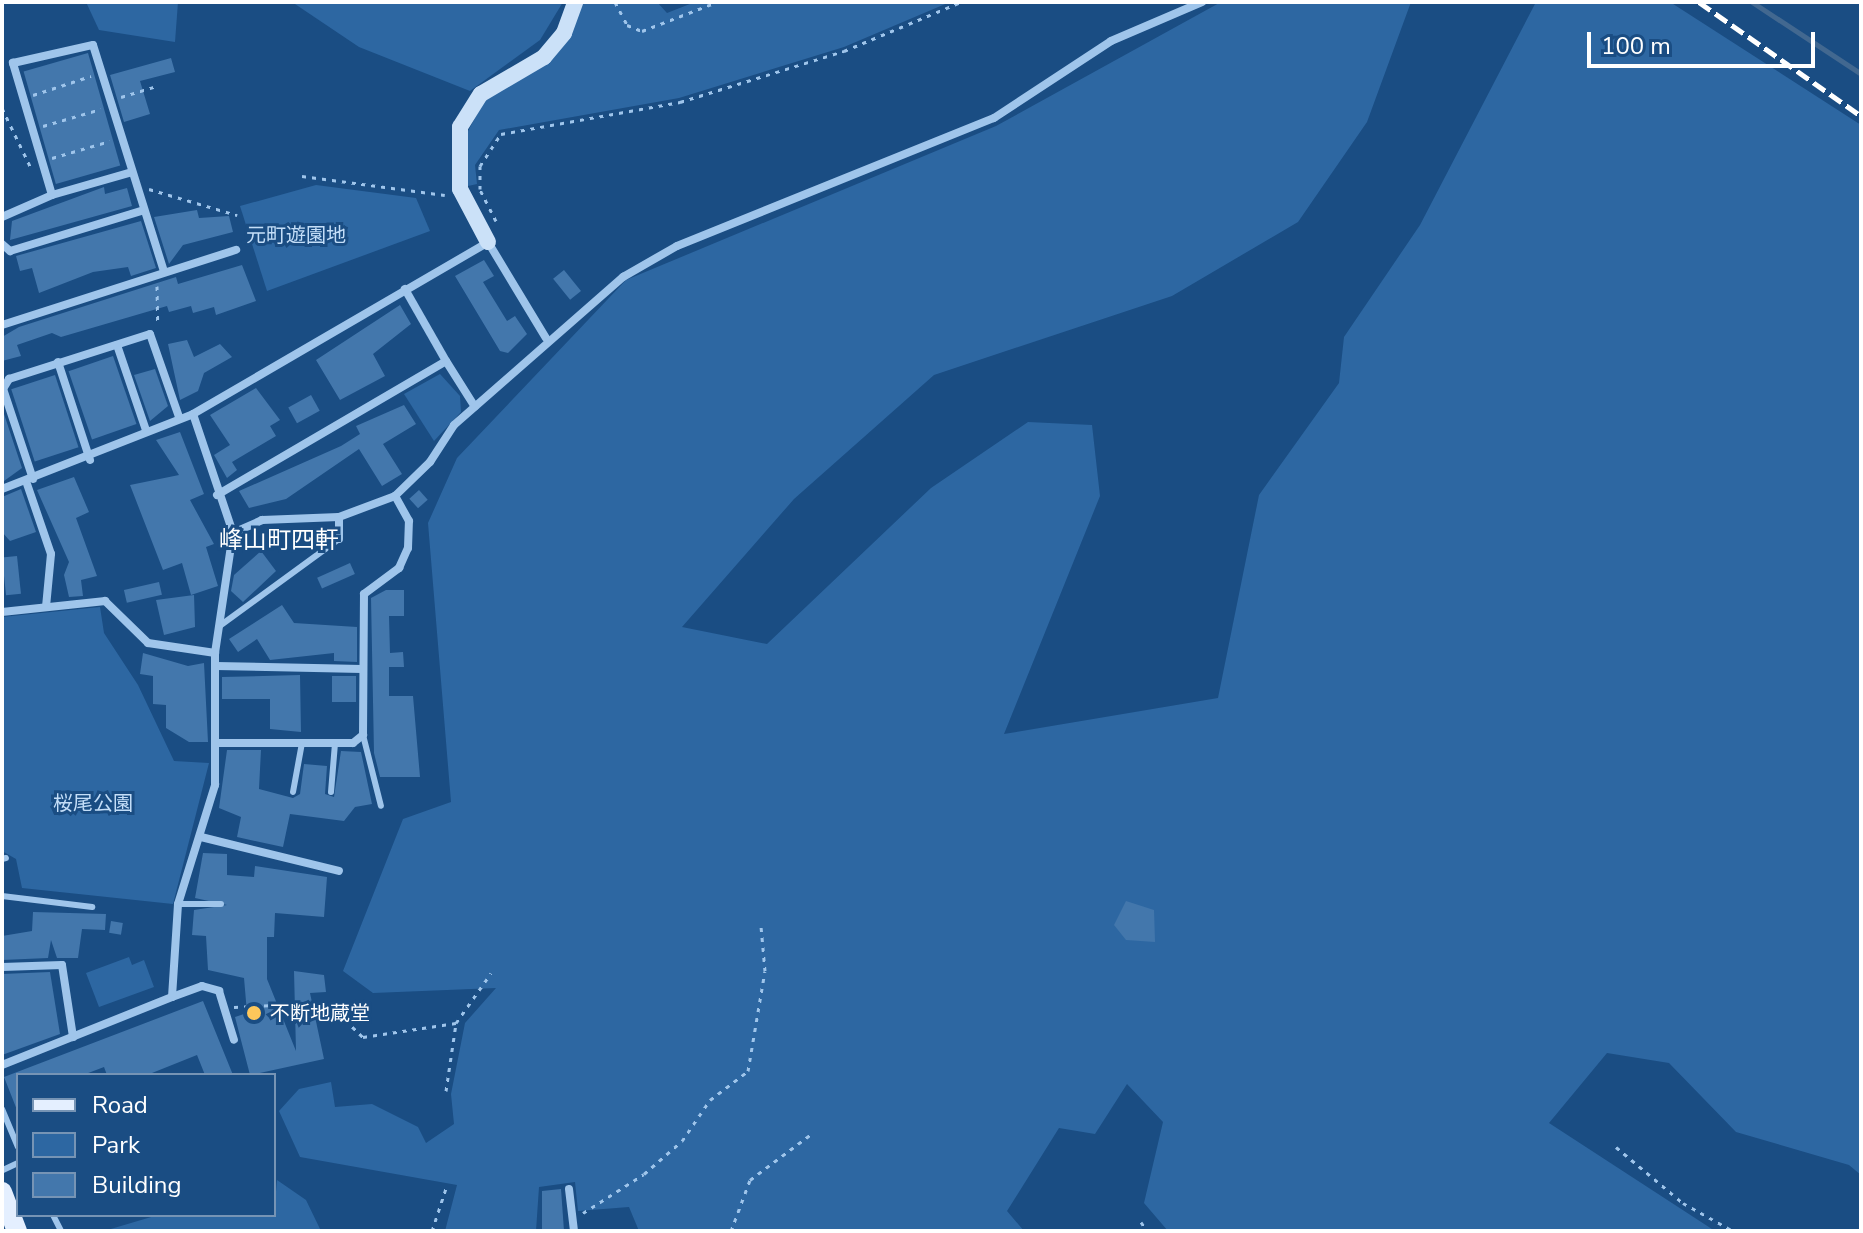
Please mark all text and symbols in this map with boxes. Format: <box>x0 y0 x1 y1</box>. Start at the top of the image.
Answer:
scale bar <box>1591 16 1819 66</box>
text: 100 m <box>1601 30 1671 62</box>
park label: 元町遊園地 <box>246 223 346 247</box>
district label: 峰山町四軒 <box>219 527 339 555</box>
park label: 桜尾公園 <box>53 791 133 815</box>
place label: 不断地蔵堂 <box>270 1001 370 1025</box>
marker: 不断地蔵堂 <box>245 1004 263 1022</box>
legend <box>16 1073 276 1217</box>
text: Road <box>92 1089 148 1121</box>
text: Park <box>92 1129 140 1161</box>
text: Building <box>92 1169 182 1201</box>

